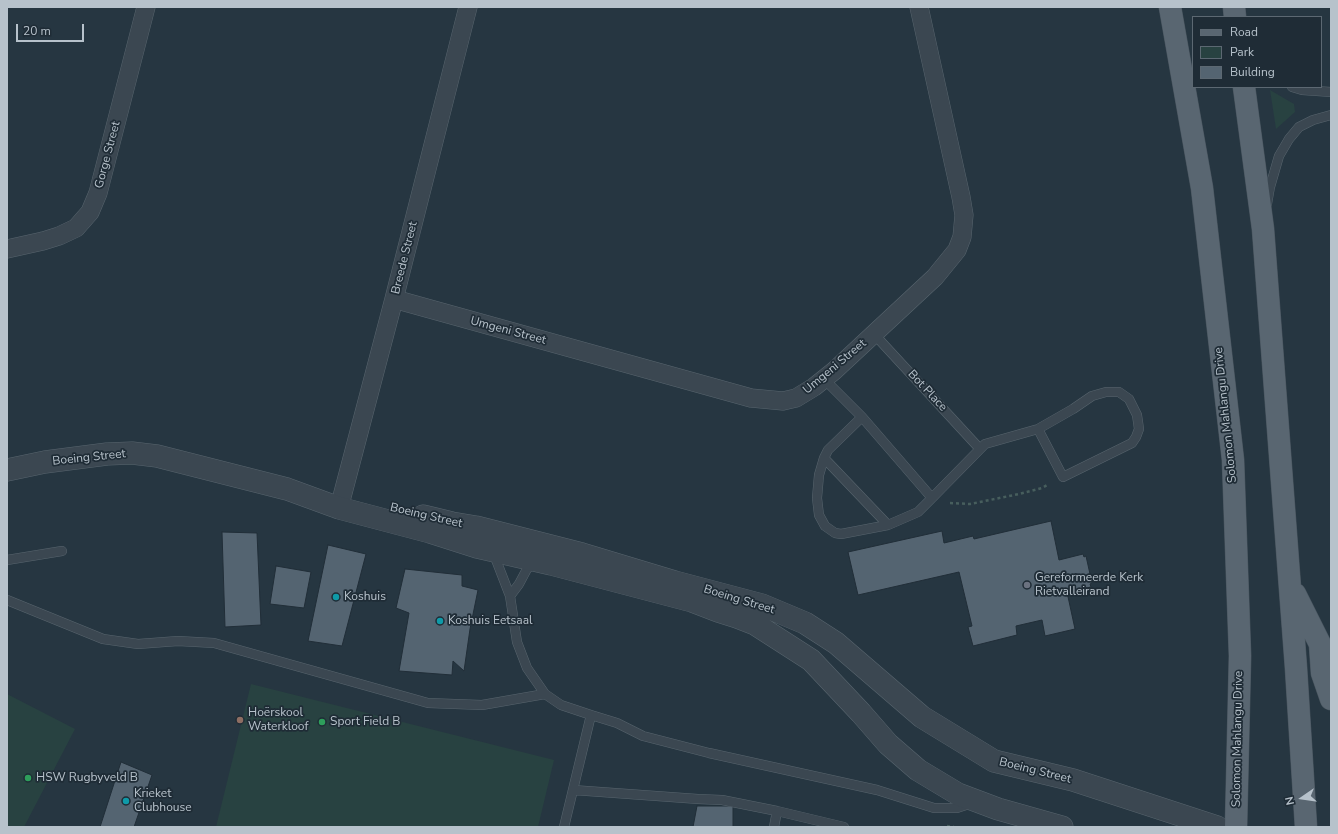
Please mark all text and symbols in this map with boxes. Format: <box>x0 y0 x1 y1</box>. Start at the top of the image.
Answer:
scale bar <box>18 16 86 42</box>
legend <box>1192 16 1322 88</box>
text: 20 m <box>23 23 51 39</box>
text: Road <box>1230 24 1258 40</box>
text: Park <box>1230 44 1254 60</box>
text: Building <box>1230 64 1275 80</box>
street label: Gorge Street <box>92 120 124 190</box>
street label: Breede Street <box>389 220 421 296</box>
street label: Umgeni Street <box>469 314 547 348</box>
street label: Umgeni Street <box>801 336 869 398</box>
street label: Solomon Mahlangu Drive <box>1212 346 1240 484</box>
street label: Bot Place <box>904 367 950 415</box>
street label: Boeing Street <box>52 447 126 469</box>
street label: Boeing Street <box>389 501 463 531</box>
place label: Gereformeerde Kerk Rietvalleirand <box>1035 571 1143 599</box>
marker: Gereformeerde Kerk Rietvalleirand <box>1022 580 1032 590</box>
street label: Boeing Street <box>702 582 776 618</box>
place label: Koshuis <box>344 590 386 604</box>
marker: Koshuis <box>331 592 341 602</box>
place label: Koshuis Eetsaal <box>448 614 533 628</box>
marker: Koshuis Eetsaal <box>435 616 445 626</box>
street label: Solomon Mahlangu Drive <box>1230 671 1246 807</box>
place label: Hoërskool Waterkloof <box>248 706 308 734</box>
marker: Hoërskool Waterkloof <box>235 715 245 725</box>
place label: Sport Field B <box>330 715 400 729</box>
marker: Sport Field B <box>317 717 327 727</box>
street label: Boeing Street <box>998 755 1072 787</box>
place label: HSW Rugbyveld B <box>36 771 138 785</box>
marker: HSW Rugbyveld B <box>23 773 33 783</box>
north arrow <box>1282 778 1322 818</box>
place label: Krieket Clubhouse <box>134 787 192 815</box>
text: N <box>1282 795 1298 807</box>
marker: Krieket Clubhouse <box>121 796 131 806</box>

